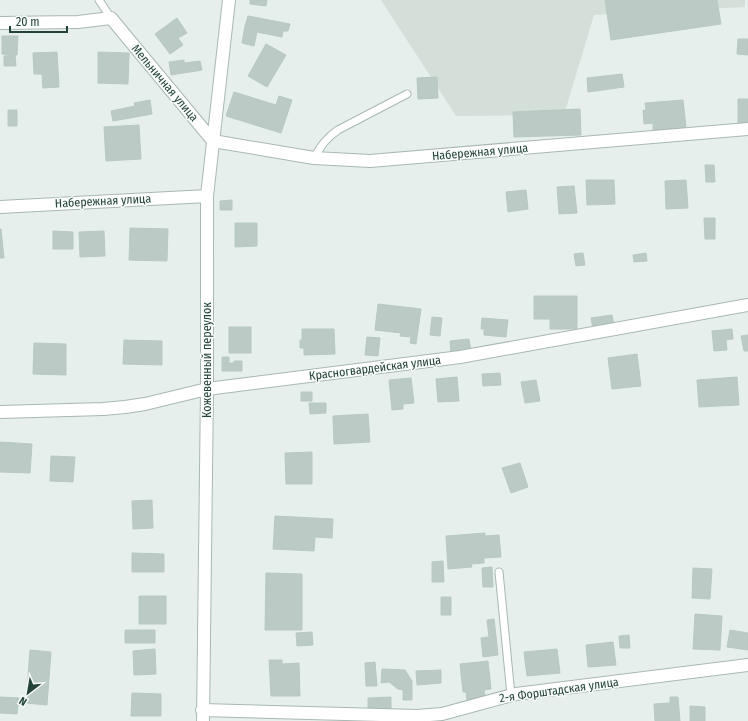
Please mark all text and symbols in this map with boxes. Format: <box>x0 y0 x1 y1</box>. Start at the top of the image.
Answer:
scale bar <box>10 8 67 34</box>
text: 20 m <box>16 15 40 29</box>
street label: Мельничная улица <box>129 42 201 124</box>
street label: Набережная улица <box>431 141 529 163</box>
street label: Набережная улица <box>55 191 152 211</box>
street label: Кожевенный переулок <box>200 302 214 418</box>
street label: Красногвардейская улица <box>308 353 442 383</box>
north arrow <box>8 673 48 713</box>
street label: 2-я Форштадская улица <box>499 675 620 705</box>
text: N <box>17 694 29 708</box>

